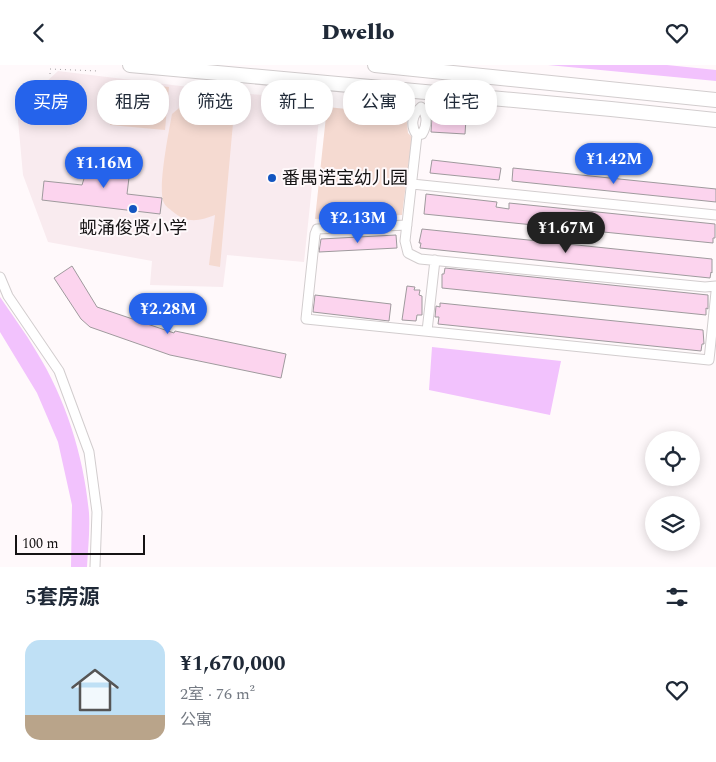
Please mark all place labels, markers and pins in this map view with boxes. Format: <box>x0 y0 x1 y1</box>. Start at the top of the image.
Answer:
pin: ¥1.42M <box>573 143 655 185</box>
pin: ¥1.16M <box>63 147 145 189</box>
place label: 番禺诺宝幼儿园 <box>282 165 408 192</box>
marker: 番禺诺宝幼儿园 <box>266 172 278 184</box>
pin: ¥2.13M <box>317 201 399 244</box>
marker: 蚬涌俊贤小学 <box>127 203 139 215</box>
pin: ¥1.67M <box>525 211 607 254</box>
place label: 蚬涌俊贤小学 <box>79 215 187 242</box>
pin: ¥2.28M <box>127 293 209 335</box>

